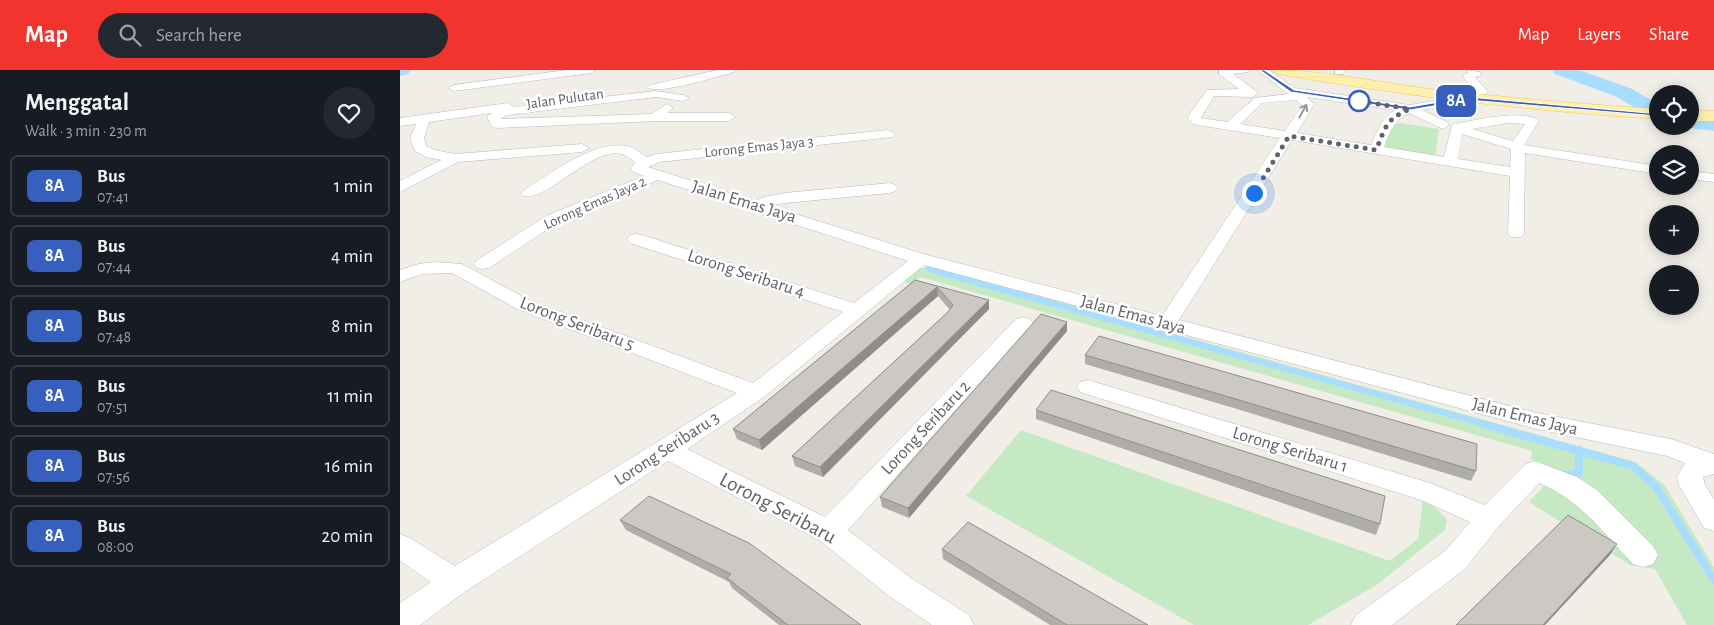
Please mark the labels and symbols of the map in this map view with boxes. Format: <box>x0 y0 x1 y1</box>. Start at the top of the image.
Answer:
line badge: 8A <box>1434 85 1478 117</box>
street label: Jalan Pulutan <box>525 86 605 112</box>
unlabelled marker <box>1348 90 1370 112</box>
one-way arrow <box>1298 104 1308 119</box>
street label: Lorong Emas Jaya 3 <box>704 134 814 160</box>
street label: Lorong Emas Jaya 2 <box>542 174 649 232</box>
street label: Jalan Emas Jaya <box>690 178 798 226</box>
your location <box>1242 181 1267 206</box>
street label: Lorong Seribaru 4 <box>685 247 807 302</box>
street label: Jalan Emas Jaya <box>1078 292 1188 338</box>
street label: Lorong Seribaru 5 <box>517 294 637 354</box>
street label: Lorong Seribaru 2 <box>878 377 974 479</box>
street label: Jalan Emas Jaya <box>1470 395 1580 439</box>
street label: Lorong Seribaru 3 <box>611 409 723 489</box>
street label: Lorong Seribaru 1 <box>1230 424 1350 476</box>
street label: Lorong Seribaru <box>716 469 840 548</box>

